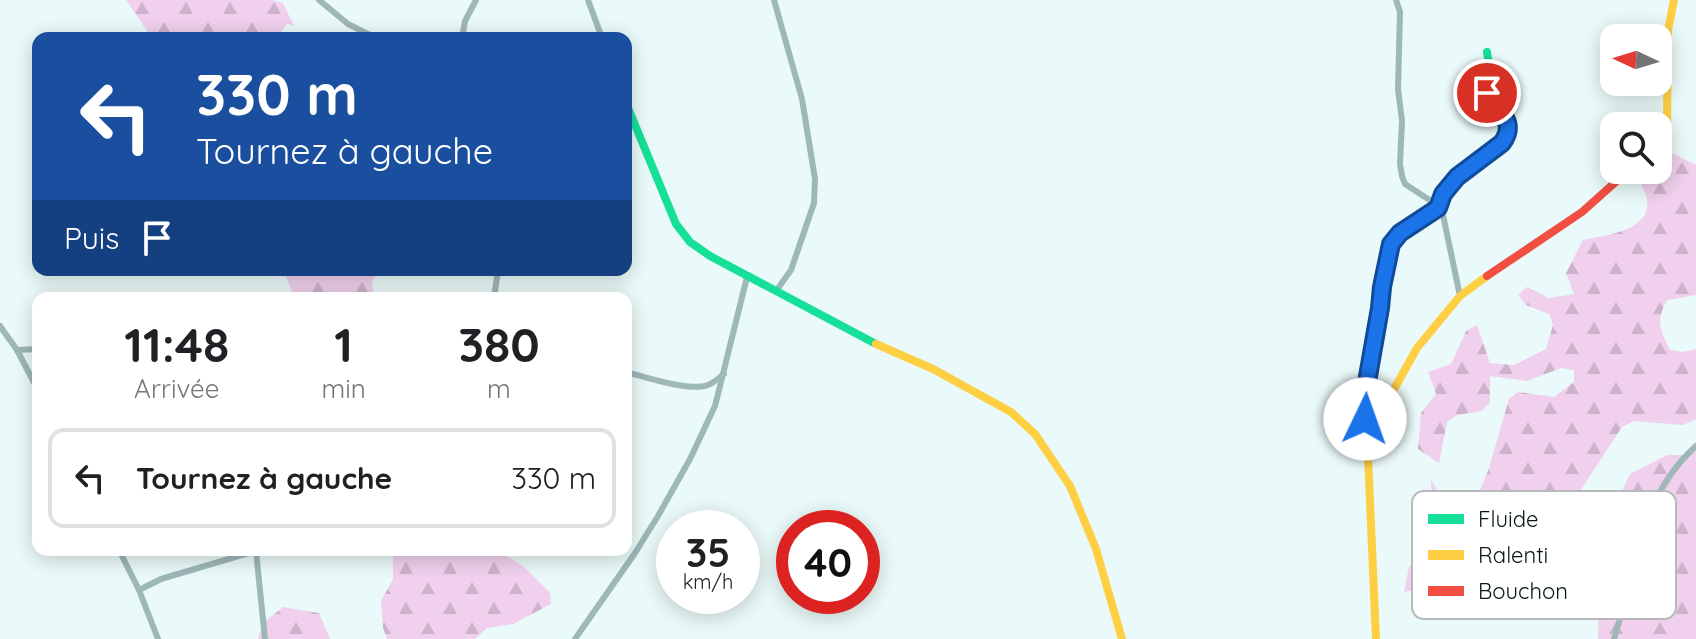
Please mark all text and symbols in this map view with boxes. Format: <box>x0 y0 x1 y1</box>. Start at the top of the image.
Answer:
north arrow <box>1600 24 1672 96</box>
map controls <box>1600 24 1672 184</box>
text: 330 m <box>196 59 358 129</box>
pin <box>1453 59 1521 127</box>
icon: left <box>64 64 168 168</box>
icon: arrive <box>1465 71 1509 115</box>
button: search <box>1600 112 1672 184</box>
text: Tournez à gauche <box>196 128 493 173</box>
icon: arrive <box>135 216 179 260</box>
text: Puis <box>64 219 119 257</box>
text: 11:48 <box>124 314 229 374</box>
text: 1 <box>334 314 353 374</box>
text: 380 <box>458 314 540 374</box>
text: Arrivée <box>134 372 219 405</box>
text: min <box>322 372 366 405</box>
text: m <box>487 372 511 405</box>
position arrow <box>1323 377 1407 461</box>
icon: left <box>68 456 112 500</box>
text: Tournez à gauche <box>136 459 392 497</box>
text: 330 m <box>511 459 596 497</box>
legend <box>1412 491 1676 619</box>
text: Fluide <box>1478 505 1538 533</box>
speed limit sign: 40 <box>776 510 880 614</box>
text: 35 <box>686 527 730 577</box>
text: Ralenti <box>1478 541 1548 569</box>
text: km/h <box>683 569 733 594</box>
text: Bouchon <box>1478 577 1568 605</box>

